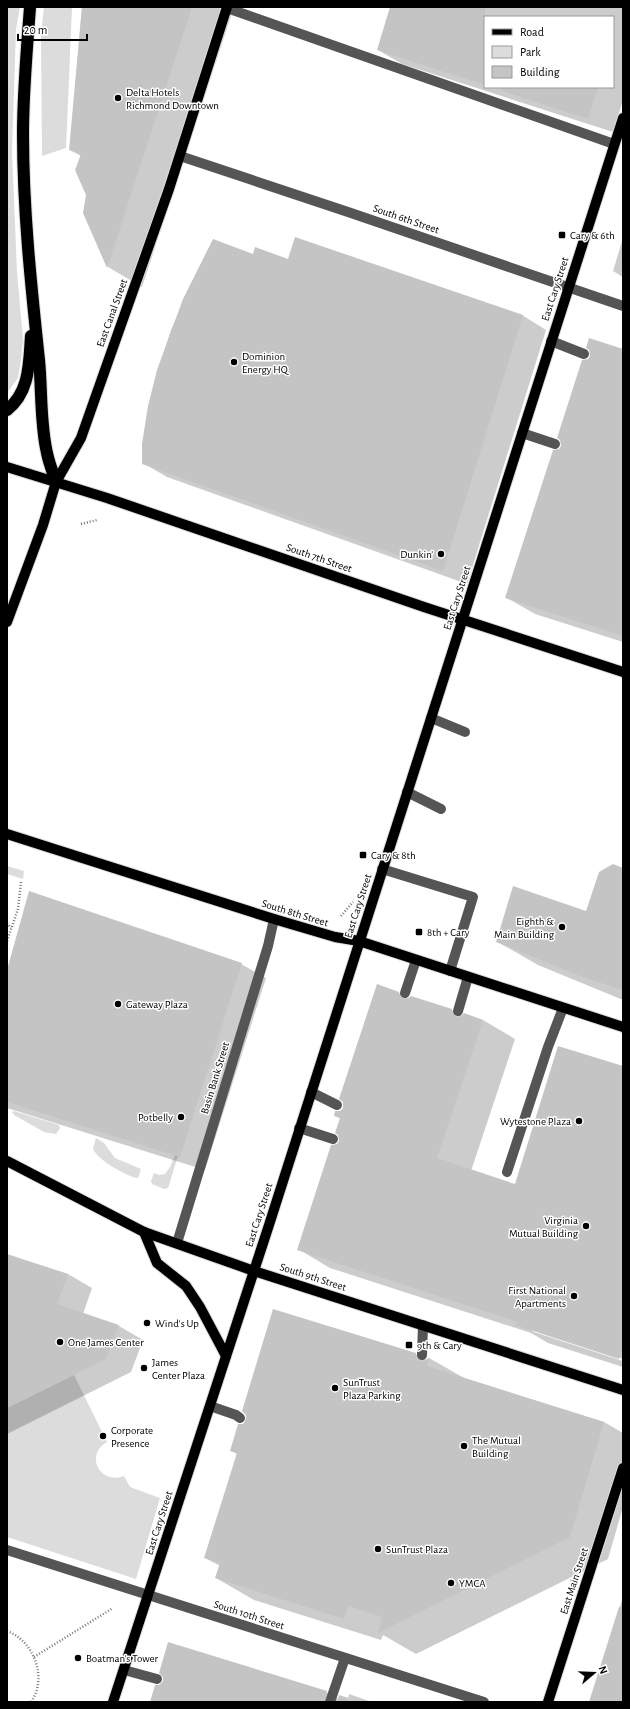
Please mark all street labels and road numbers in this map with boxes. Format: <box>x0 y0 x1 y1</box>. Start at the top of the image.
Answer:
street label: South 6th Street <box>372 203 441 236</box>
street label: East Cary Street <box>540 255 571 322</box>
street label: East Canal Street <box>95 277 130 348</box>
street label: South 7th Street <box>285 542 354 575</box>
street label: East Cary Street <box>442 564 473 631</box>
street label: East Cary Street <box>343 872 374 939</box>
street label: South 8th Street <box>260 898 330 929</box>
street label: Basin Bank Street <box>199 1040 231 1115</box>
street label: East Cary Street <box>244 1181 275 1248</box>
street label: South 9th Street <box>278 1261 348 1293</box>
street label: East Cary Street <box>144 1489 175 1556</box>
street label: East Main Street <box>558 1546 590 1616</box>
street label: South 10th Street <box>212 1598 286 1632</box>

